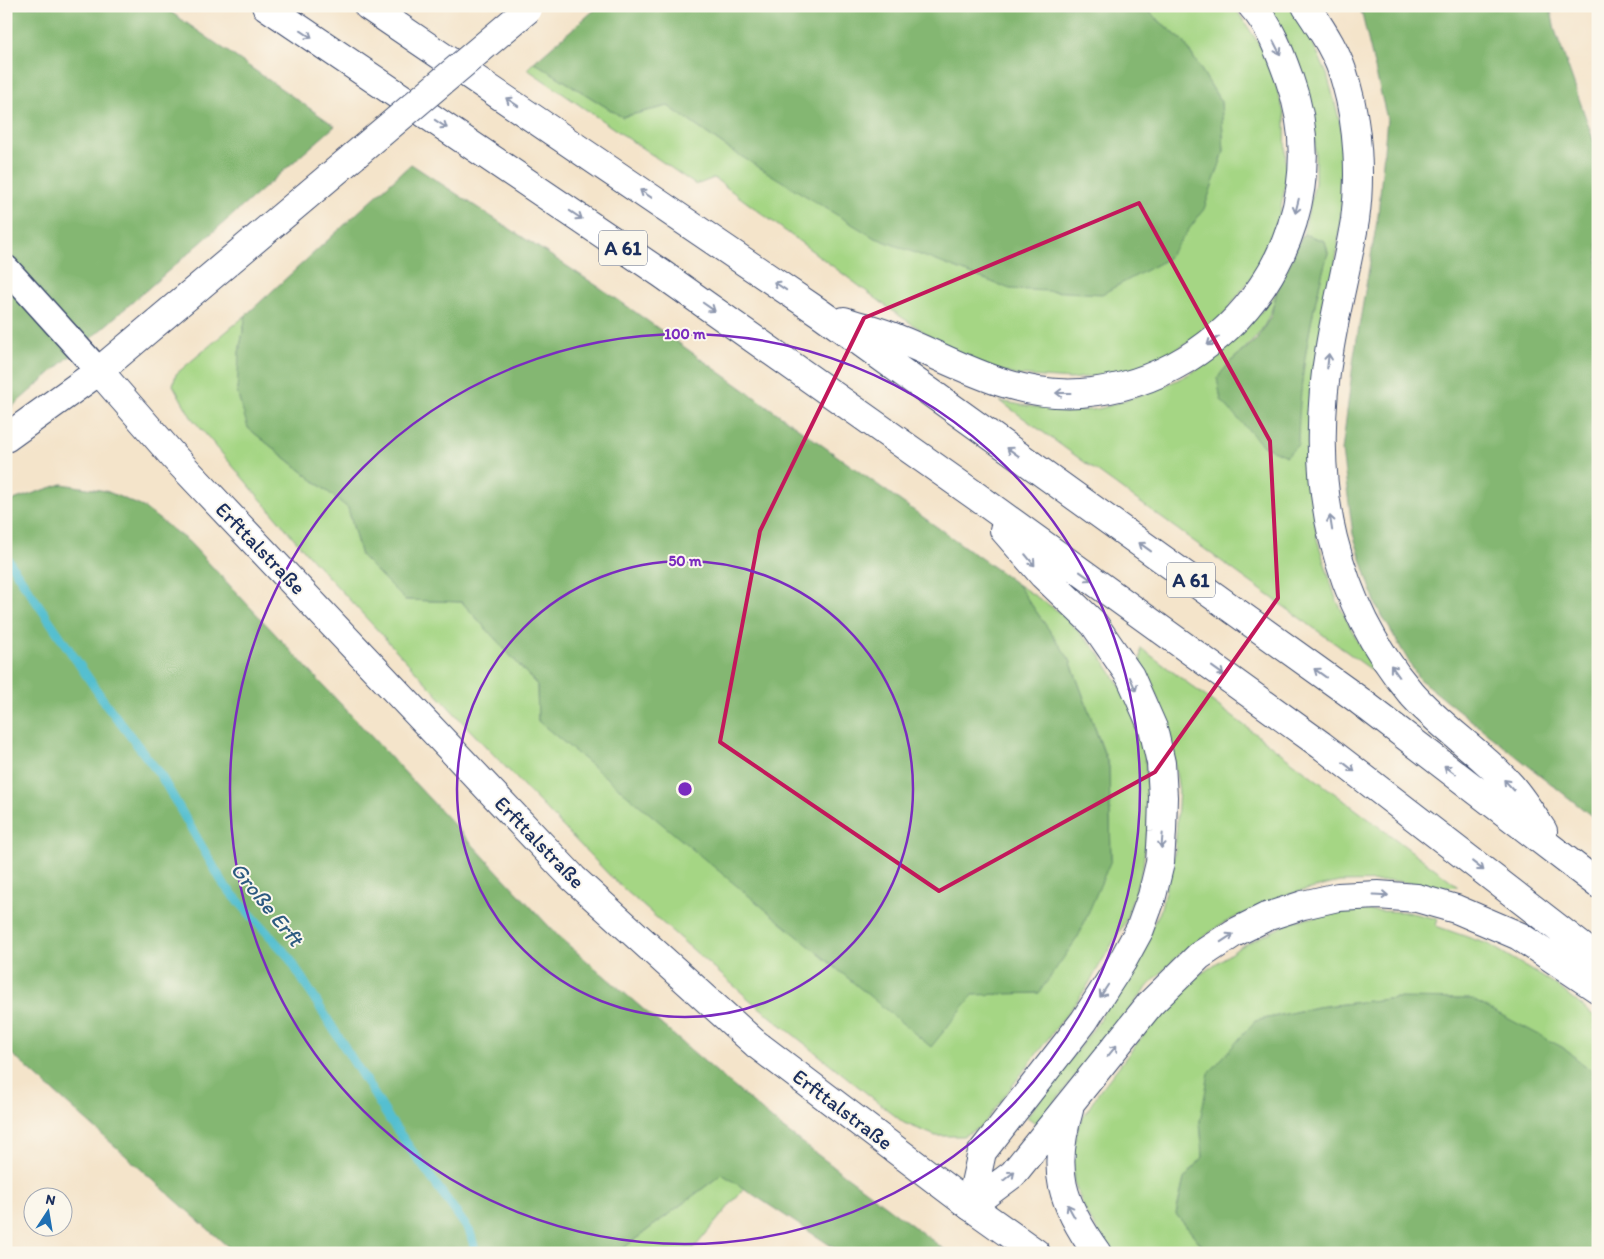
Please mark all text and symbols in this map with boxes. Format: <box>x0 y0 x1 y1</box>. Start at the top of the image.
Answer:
one-way arrow <box>299 28 313 39</box>
one-way arrow <box>1272 40 1282 55</box>
one-way arrow <box>505 97 519 107</box>
one-way arrow <box>434 119 448 130</box>
one-way arrow <box>639 189 653 199</box>
one-way arrow <box>1292 197 1301 213</box>
one-way arrow <box>568 210 582 220</box>
road number: A 61 <box>599 230 647 266</box>
one-way arrow <box>773 281 787 291</box>
one-way arrow <box>702 302 716 313</box>
text: 100 m <box>664 325 706 343</box>
one-way arrow <box>1207 335 1220 346</box>
one-way arrow <box>1323 353 1333 369</box>
one-way arrow <box>1055 388 1071 398</box>
one-way arrow <box>1007 447 1021 458</box>
street label: Erfttalstraße <box>211 497 311 599</box>
one-way arrow <box>1325 515 1335 531</box>
one-way arrow <box>1139 542 1153 552</box>
text: 50 m <box>668 552 702 570</box>
one-way arrow <box>1024 554 1036 567</box>
road number: A 61 <box>1167 562 1215 598</box>
one-way arrow <box>1079 571 1093 581</box>
one-way arrow <box>1389 665 1400 678</box>
one-way arrow <box>1211 666 1225 676</box>
one-way arrow <box>1313 668 1327 678</box>
one-way arrow <box>1129 676 1139 691</box>
one-way arrow <box>1342 761 1355 772</box>
one-way arrow <box>1443 765 1457 775</box>
one-way arrow <box>1503 779 1515 792</box>
centre of rings <box>676 780 694 798</box>
street label: Erfttalstraße <box>490 791 590 893</box>
one-way arrow <box>1157 833 1166 849</box>
water label: Große Erft <box>225 856 310 953</box>
one-way arrow <box>1471 861 1484 872</box>
one-way arrow <box>1373 891 1389 900</box>
one-way arrow <box>1220 933 1234 943</box>
one-way arrow <box>1098 983 1108 997</box>
one-way arrow <box>1106 1045 1117 1058</box>
street label: Erfttalstraße <box>788 1063 898 1155</box>
one-way arrow <box>1002 1171 1015 1182</box>
north arrow <box>22 1186 72 1236</box>
text: N <box>44 1190 57 1209</box>
one-way arrow <box>1066 1204 1076 1219</box>

